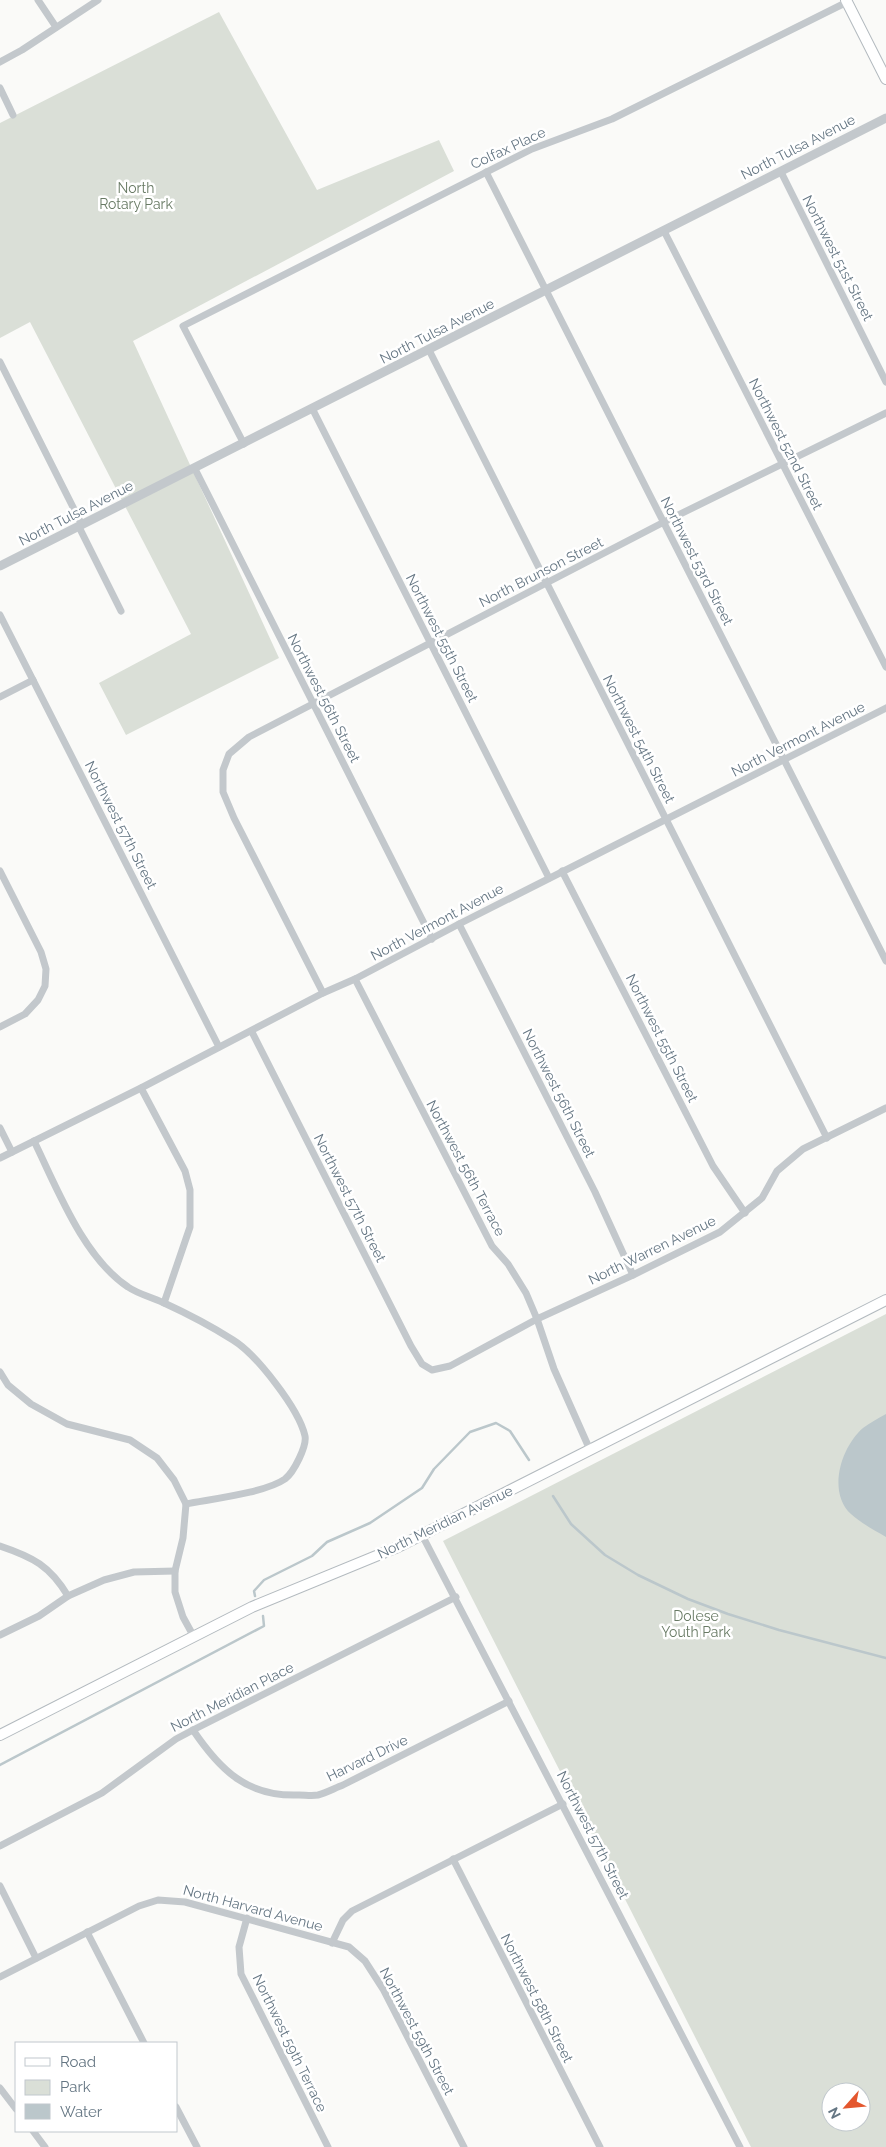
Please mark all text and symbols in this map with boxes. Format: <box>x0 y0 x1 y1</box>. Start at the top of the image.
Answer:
street label: North Tulsa Avenue <box>738 111 858 183</box>
street label: Colfax Place <box>468 124 548 172</box>
park label: North Rotary Park <box>99 180 173 212</box>
street label: Northwest 51st Street <box>799 193 877 324</box>
street label: North Tulsa Avenue <box>377 295 497 367</box>
street label: Northwest 52nd Street <box>746 376 826 513</box>
street label: North Tulsa Avenue <box>16 477 136 549</box>
street label: Northwest 53rd Street <box>658 494 736 628</box>
street label: North Brunson Street <box>476 534 606 610</box>
street label: Northwest 55th Street <box>403 571 481 705</box>
street label: Northwest 56th Street <box>285 631 364 765</box>
street label: Northwest 54th Street <box>600 672 678 806</box>
street label: North Vermont Avenue <box>729 698 867 780</box>
street label: Northwest 57th Street <box>82 758 160 892</box>
street label: North Vermont Avenue <box>368 880 506 964</box>
street label: Northwest 55th Street <box>623 971 701 1105</box>
street label: Northwest 56th Street <box>520 1026 599 1160</box>
street label: Northwest 56th Terrace <box>423 1097 509 1239</box>
street label: Northwest 57th Street <box>311 1131 389 1265</box>
street label: North Warren Avenue <box>586 1212 718 1288</box>
street label: North Meridian Avenue <box>375 1482 515 1562</box>
park label: Dolese Youth Park <box>661 1608 731 1640</box>
street label: North Meridian Place <box>168 1659 296 1735</box>
street label: Harvard Drive <box>324 1731 410 1785</box>
street label: Northwest 57th Street <box>554 1768 632 1902</box>
street label: North Harvard Avenue <box>181 1882 325 1934</box>
street label: Northwest 58th Street <box>498 1931 577 2065</box>
street label: Northwest 59th Street <box>377 1965 458 2098</box>
street label: Northwest 59th Terrace <box>250 1972 330 2114</box>
legend <box>15 2042 178 2132</box>
text: Road <box>60 2053 96 2071</box>
text: Park <box>60 2078 91 2096</box>
north arrow <box>821 2082 871 2132</box>
text: Water <box>60 2103 103 2121</box>
text: N <box>825 2105 844 2121</box>

